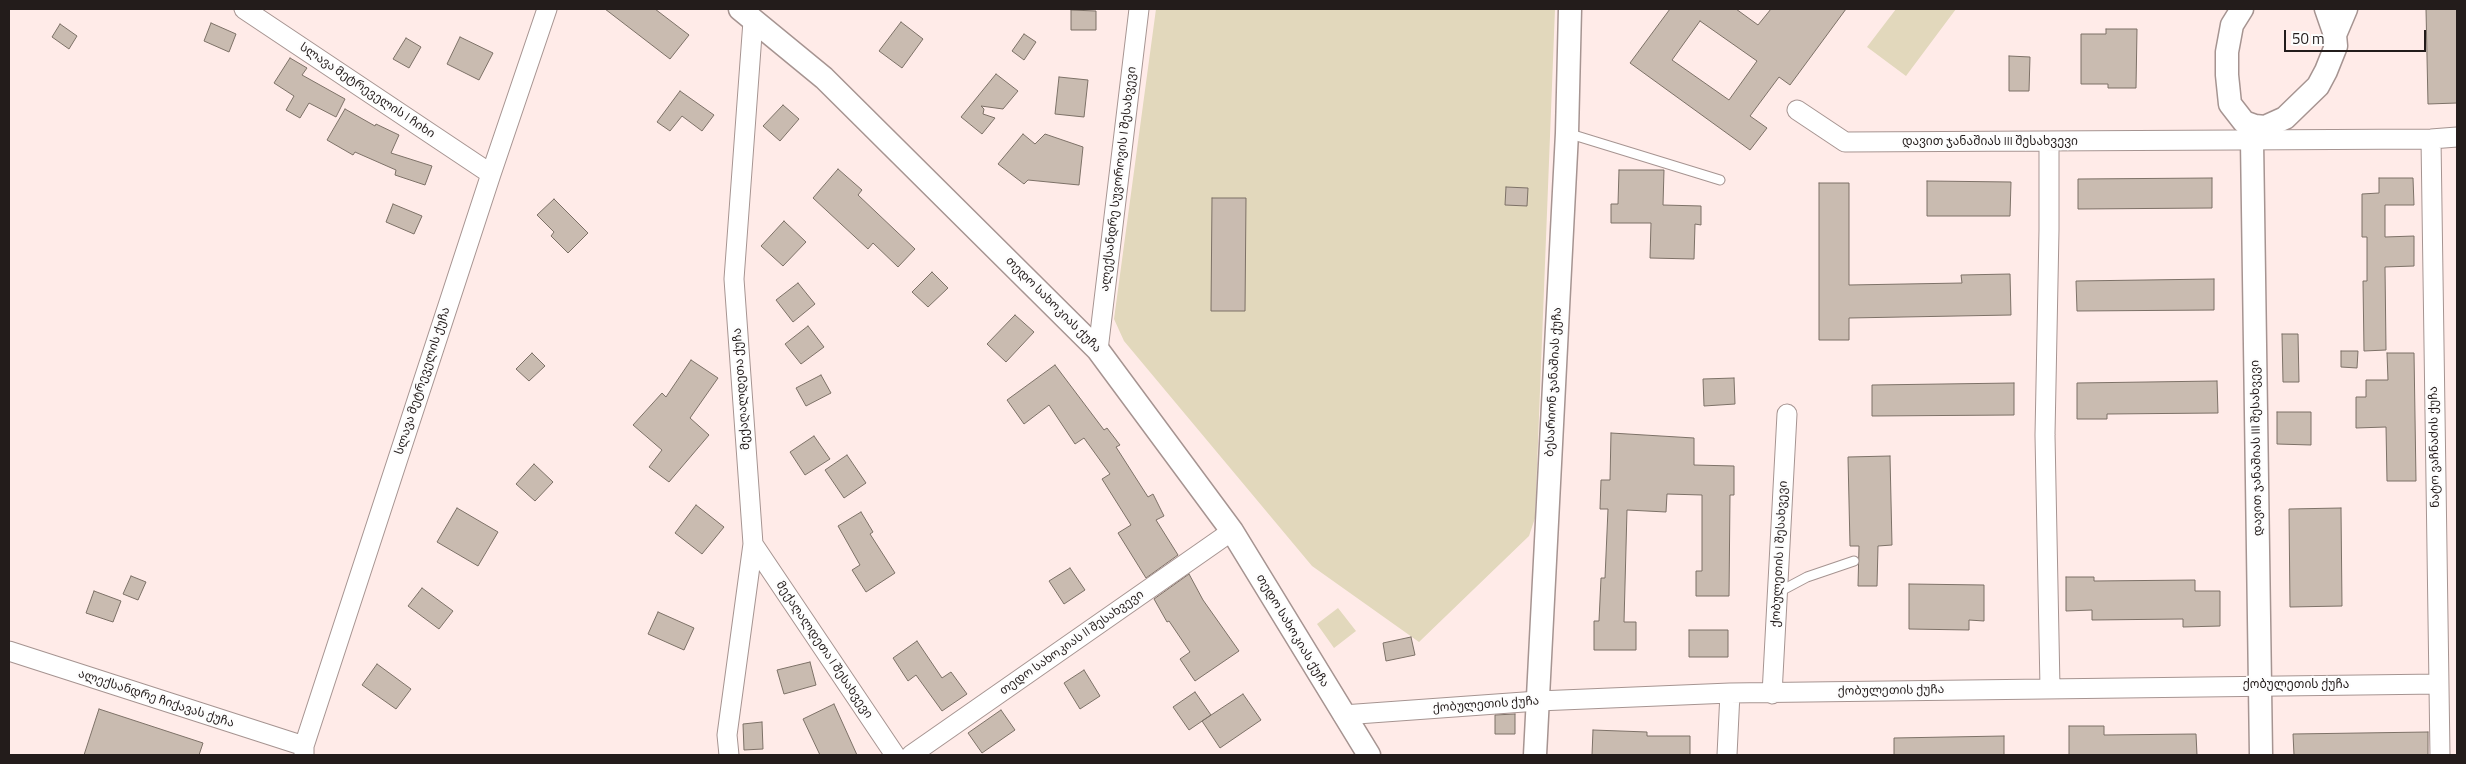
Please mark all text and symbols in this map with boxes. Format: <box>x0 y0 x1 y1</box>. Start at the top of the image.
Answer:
scale bar <box>2286 20 2428 52</box>
text: 50 m <box>2292 27 2325 50</box>
street label: სლავა მეტრეველის I ჩიხი <box>297 40 437 142</box>
street label: ალექსანდრე სუვოროვის I შესახვევი <box>1098 66 1140 292</box>
street label: დავით ჯანაშიას III შესახვევი <box>1902 135 2078 149</box>
street label: თედო სახოკიას ქუჩა <box>1002 254 1104 356</box>
street label: სლავა მეტრეველის ქუჩა <box>392 305 454 457</box>
street label: ბესარიონ ჯანაშიას ქუჩა <box>1543 307 1565 457</box>
street label: მექაღალდეთა ქუჩა <box>731 327 753 451</box>
street label: დავით ჯანაშიას III შესახვევი <box>2248 360 2266 536</box>
street label: ნატო ვაჩნაძის ქუჩა <box>2427 386 2443 508</box>
street label: ქობულეთის I შესახვევი <box>1769 480 1791 628</box>
street label: თედო სახოკიას ქუჩა <box>1253 572 1331 690</box>
street label: მექაღალდეთა I შესახვევი <box>773 579 875 721</box>
street label: თედო სახოკიას II შესახვევი <box>997 588 1147 698</box>
street label: ალექსანდრე ჩიქავას ქუჩა <box>76 667 236 731</box>
street label: ქობულეთის ქუჩა <box>2243 678 2349 692</box>
street label: ქობულეთის ქუჩა <box>1838 683 1944 699</box>
street label: ქობულეთის ქუჩა <box>1432 694 1540 716</box>

